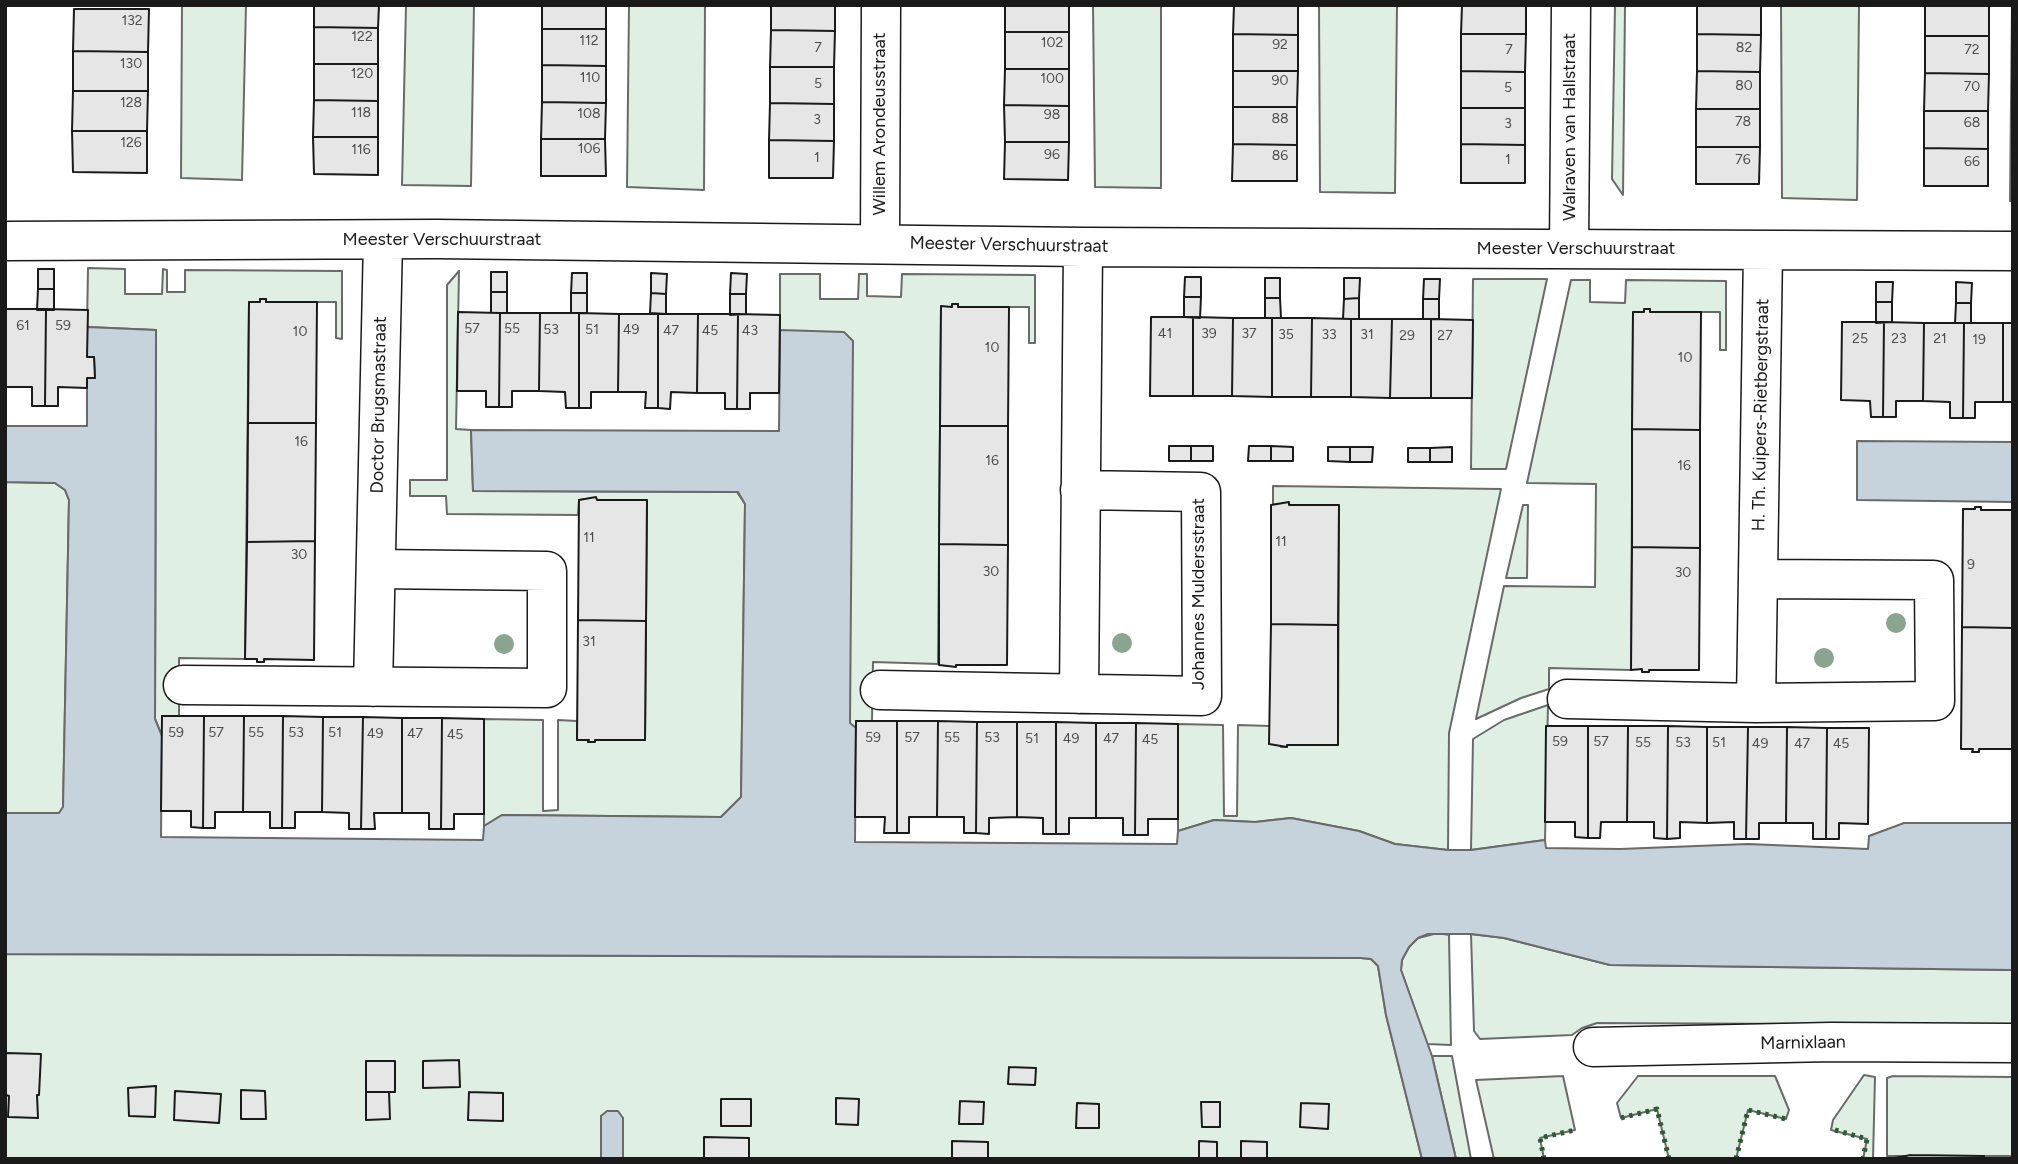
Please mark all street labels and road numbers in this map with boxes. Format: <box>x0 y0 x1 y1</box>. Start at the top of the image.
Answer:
street label: Willem Arondeusstraat <box>869 33 891 215</box>
street label: Walraven van Hallstraat <box>1559 33 1581 221</box>
street label: Meester Verschuurstraat <box>343 229 541 251</box>
street label: Meester Verschuurstraat <box>909 232 1109 258</box>
street label: Meester Verschuurstraat <box>1477 238 1675 260</box>
street label: H. Th. Kuipers-Rietbergstraat <box>1748 298 1774 532</box>
street label: Doctor Brugsmastraat <box>367 316 391 494</box>
street label: Johannes Muldersstraat <box>1188 498 1210 690</box>
street label: Marnixlaan <box>1760 1031 1846 1055</box>

